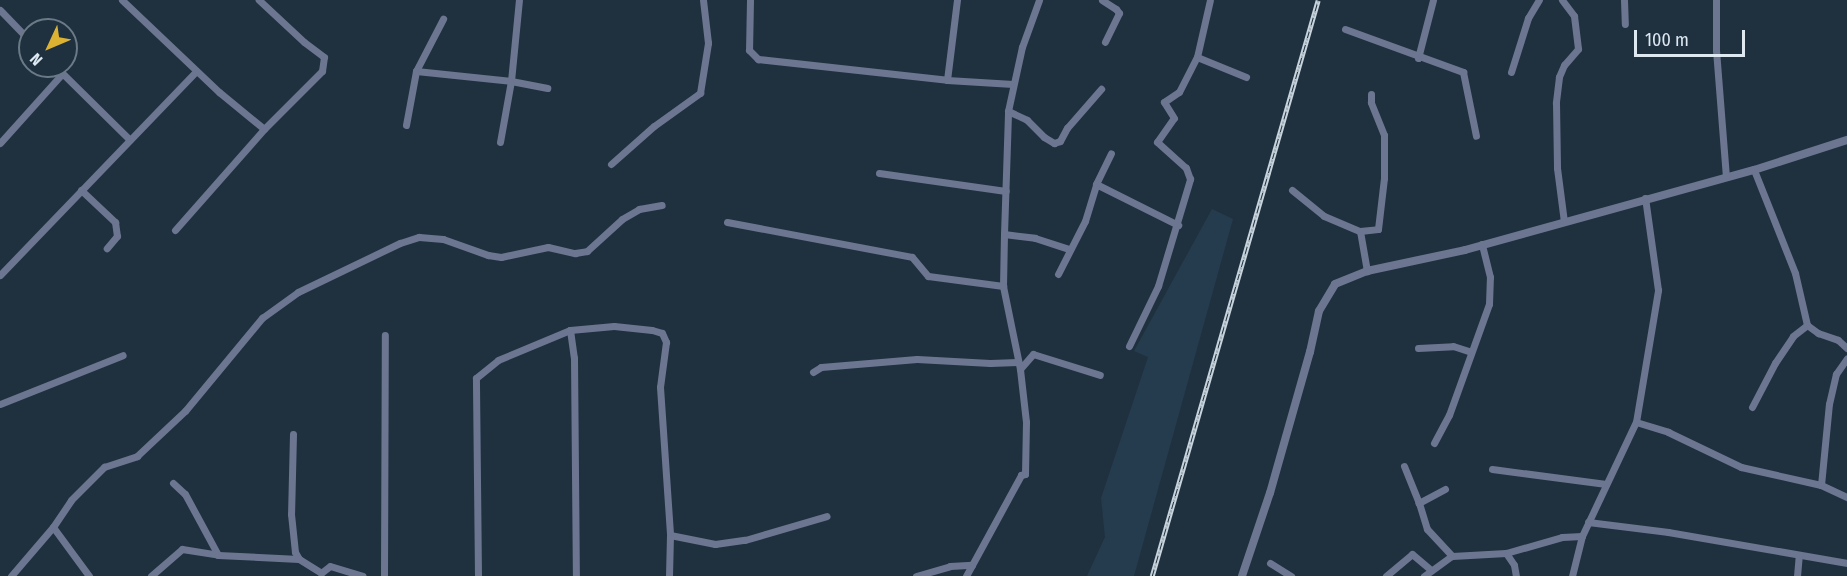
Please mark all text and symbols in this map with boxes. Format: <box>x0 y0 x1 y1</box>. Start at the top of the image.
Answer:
north arrow <box>18 18 78 78</box>
scale bar <box>1637 18 1748 56</box>
text: 100 m <box>1645 29 1689 51</box>
text: N <box>26 49 46 70</box>

